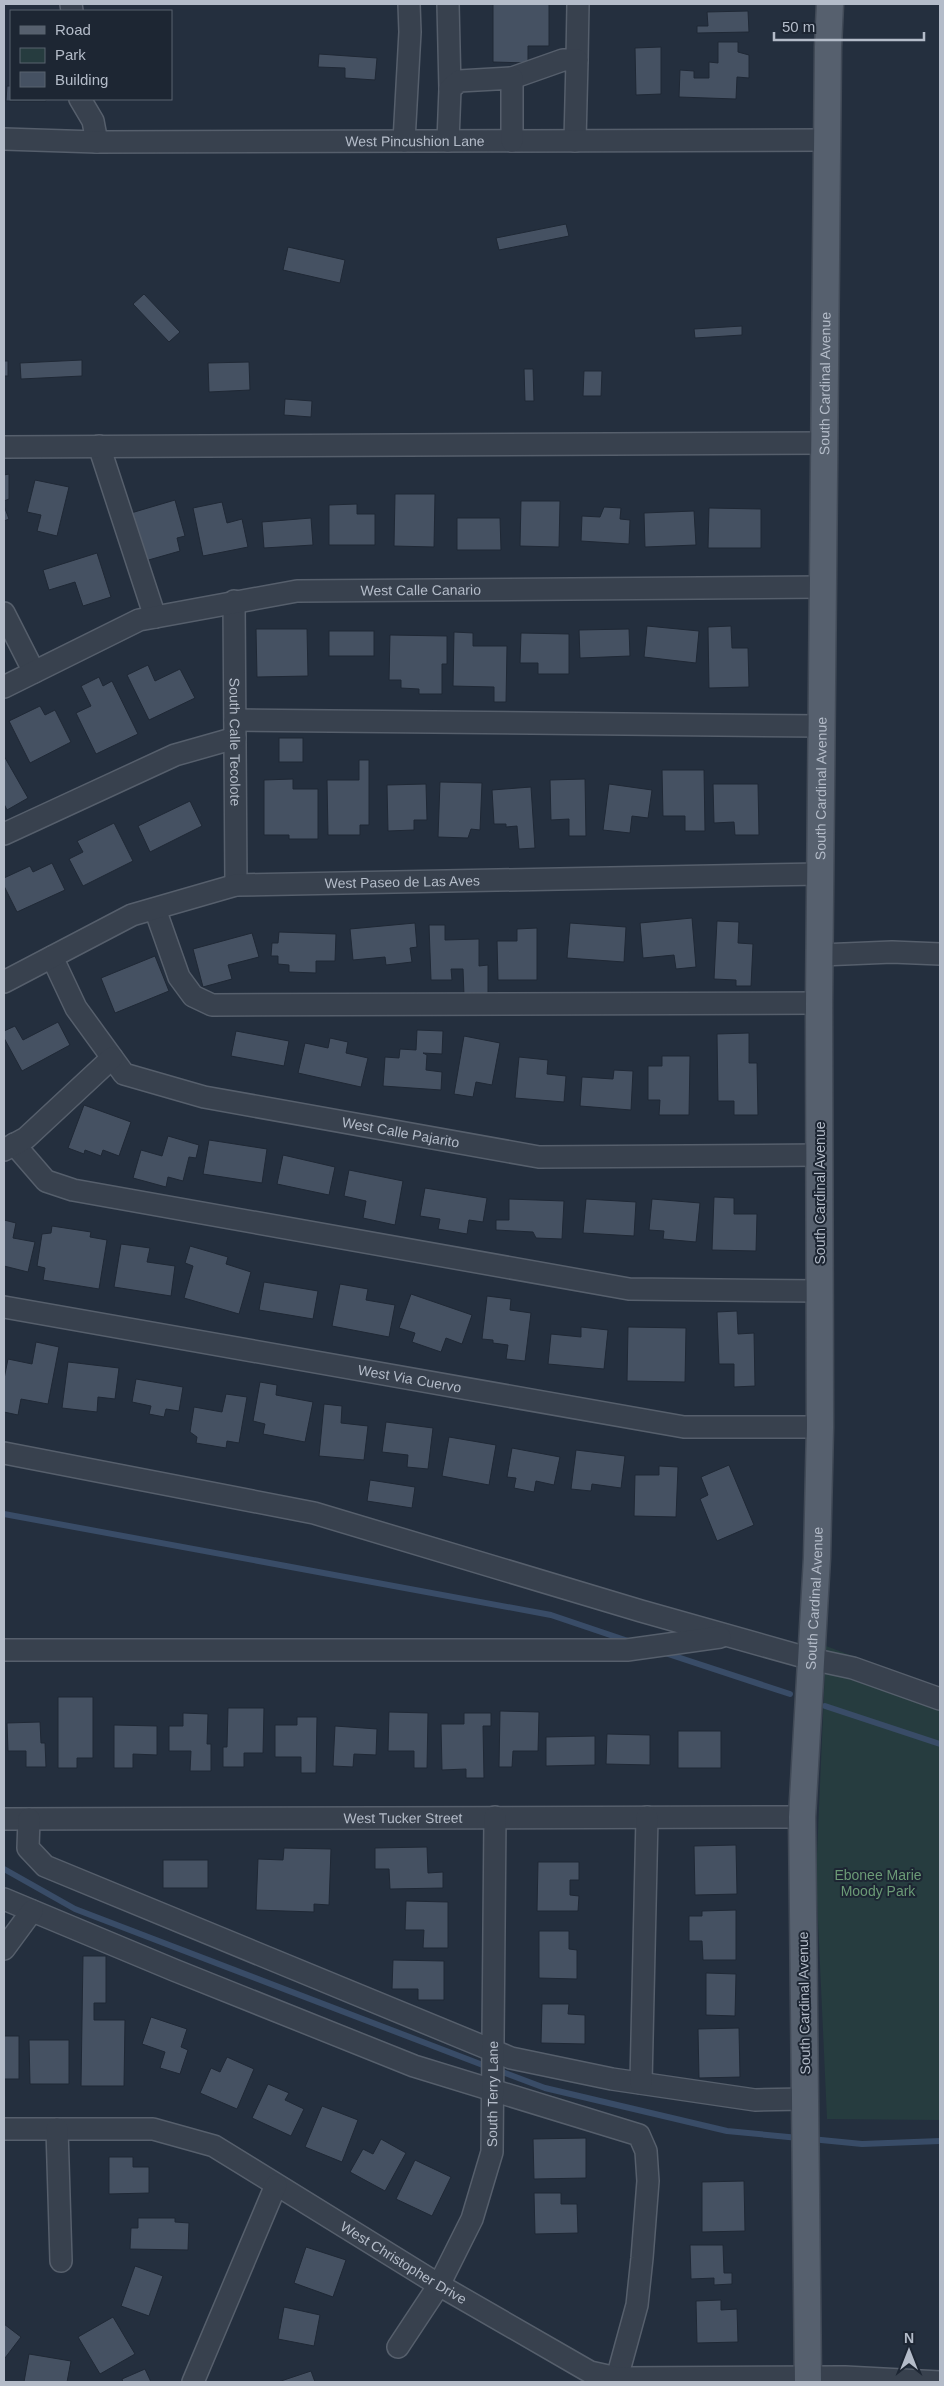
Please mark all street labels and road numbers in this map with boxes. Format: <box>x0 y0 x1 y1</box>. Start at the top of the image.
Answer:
street label: West Pincushion Lane <box>345 133 485 149</box>
street label: South Cardinal Avenue <box>816 312 834 455</box>
street label: West Calle Canario <box>360 582 481 599</box>
street label: South Calle Tecolote <box>227 678 243 806</box>
street label: South Cardinal Avenue <box>812 717 830 860</box>
street label: West Paseo de Las Aves <box>324 872 480 891</box>
street label: West Calle Pajarito <box>341 1114 461 1151</box>
street label: South Cardinal Avenue <box>812 1121 828 1264</box>
street label: West Via Cuervo <box>357 1362 463 1396</box>
street label: South Cardinal Avenue <box>803 1527 826 1670</box>
street label: West Tucker Street <box>344 1810 463 1826</box>
street label: South Cardinal Avenue <box>795 1931 813 2075</box>
street label: South Terry Lane <box>484 2041 501 2147</box>
street label: West Christopher Drive <box>338 2218 470 2307</box>

